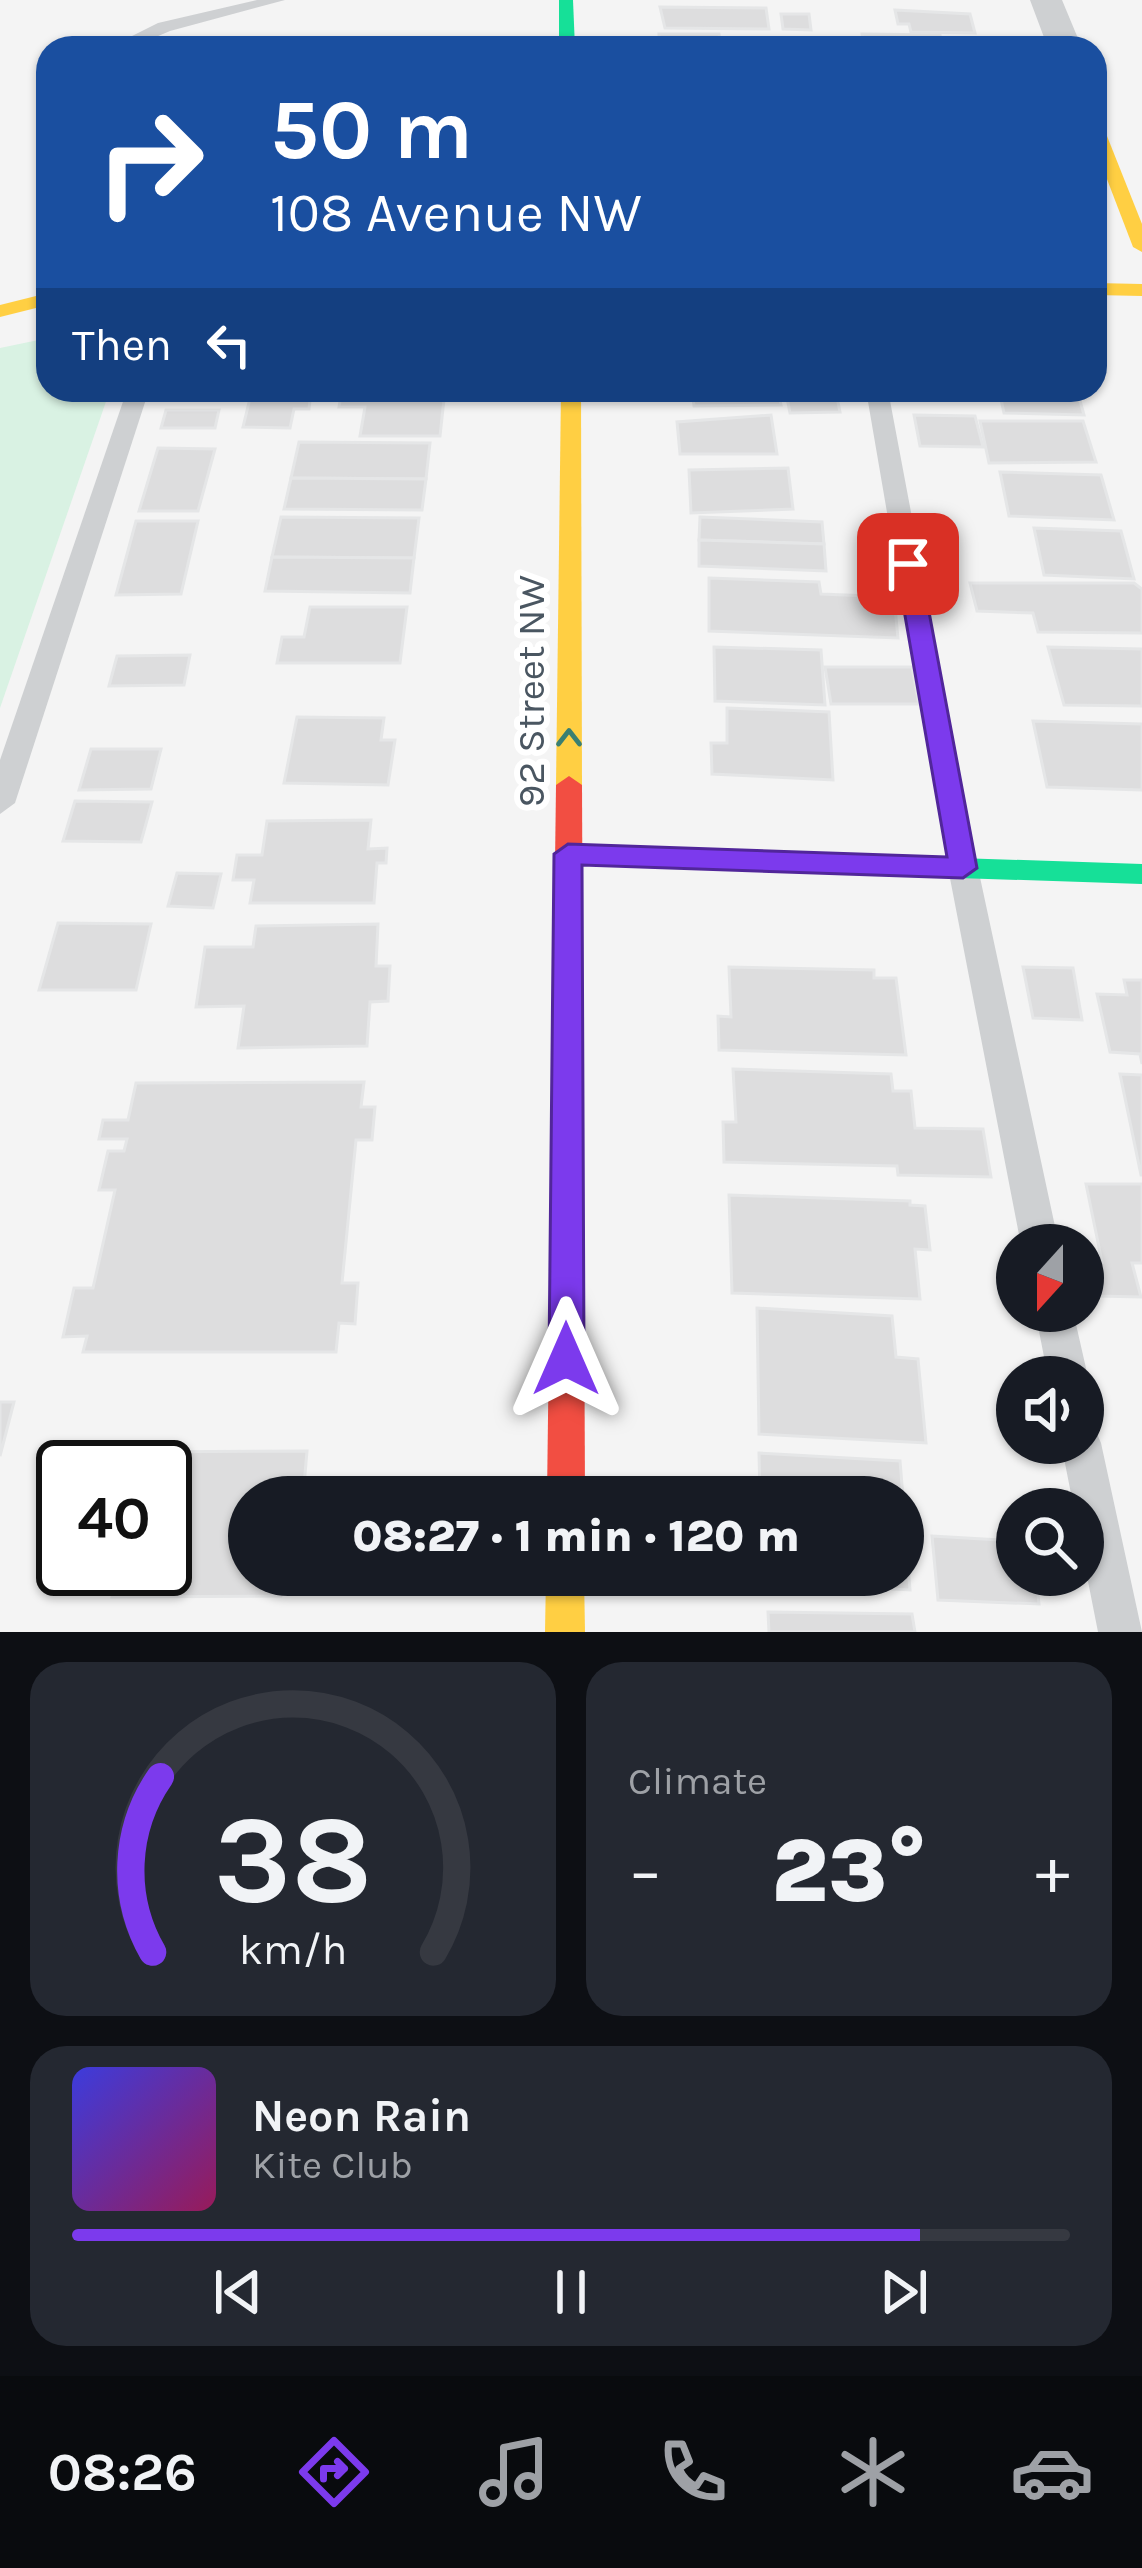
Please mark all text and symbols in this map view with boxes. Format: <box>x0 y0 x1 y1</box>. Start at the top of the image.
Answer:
text: 50 m <box>270 81 473 179</box>
icon: right <box>72 84 228 240</box>
text: 108 Avenue NW <box>270 181 642 245</box>
icon: left <box>196 312 262 378</box>
text: Then <box>72 319 172 371</box>
pin <box>857 513 959 615</box>
icon: arrive <box>875 531 941 597</box>
street label: 92 Street NW <box>508 575 554 807</box>
one-way arrow <box>556 728 582 746</box>
north arrow <box>996 1224 1104 1332</box>
map controls <box>996 1224 1104 1596</box>
position arrow <box>503 1296 629 1422</box>
button: sound <box>996 1356 1104 1464</box>
speed limit sign: 40 <box>36 1440 192 1596</box>
button: search <box>996 1488 1104 1596</box>
text: 08:27 · 1 min · 120 m <box>352 1510 800 1562</box>
text: Climate <box>628 1758 767 1804</box>
text: 38 <box>214 1787 372 1932</box>
text: 23° <box>771 1818 927 1924</box>
text: − <box>628 1832 663 1910</box>
text: + <box>1035 1832 1070 1910</box>
text: km/h <box>239 1925 347 1975</box>
text: Neon Rain <box>252 2090 471 2142</box>
text: Kite Club <box>252 2142 413 2188</box>
icon: previous <box>205 2259 271 2325</box>
icon: pause <box>538 2259 604 2325</box>
icon: next <box>871 2259 937 2325</box>
icon: directions <box>292 2430 376 2514</box>
icon: music <box>472 2430 556 2514</box>
icon: phone <box>651 2430 735 2514</box>
icon: climate <box>831 2430 915 2514</box>
icon: car <box>1010 2430 1094 2514</box>
text: 08:26 <box>48 2440 197 2504</box>

